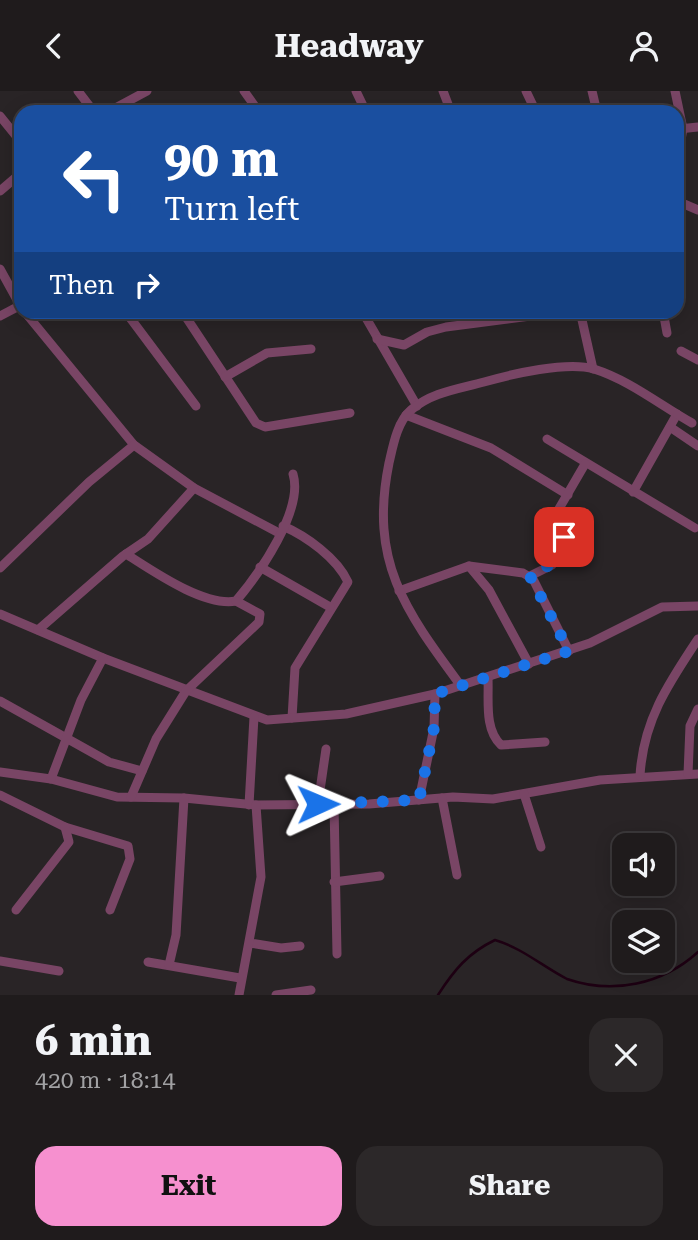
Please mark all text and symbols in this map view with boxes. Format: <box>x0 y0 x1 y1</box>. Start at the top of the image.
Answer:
icon: back <box>35 27 73 65</box>
text: Headway <box>274 27 424 65</box>
icon: person <box>625 27 663 65</box>
text: 90 m <box>164 131 279 188</box>
icon: left <box>49 133 140 224</box>
text: Turn left <box>164 190 299 228</box>
icon: right <box>128 266 166 304</box>
text: Then <box>49 270 114 300</box>
pin <box>534 507 594 567</box>
icon: arrive <box>545 518 583 556</box>
position arrow <box>281 767 355 841</box>
map controls <box>612 833 675 973</box>
button: sound <box>612 833 675 896</box>
button: layers <box>612 910 675 973</box>
text: 6 min <box>35 1016 152 1065</box>
button: close <box>589 1018 663 1092</box>
text: 420 m · 18:14 <box>35 1067 175 1094</box>
button: Exit <box>35 1146 342 1226</box>
button: Share <box>356 1146 663 1226</box>

